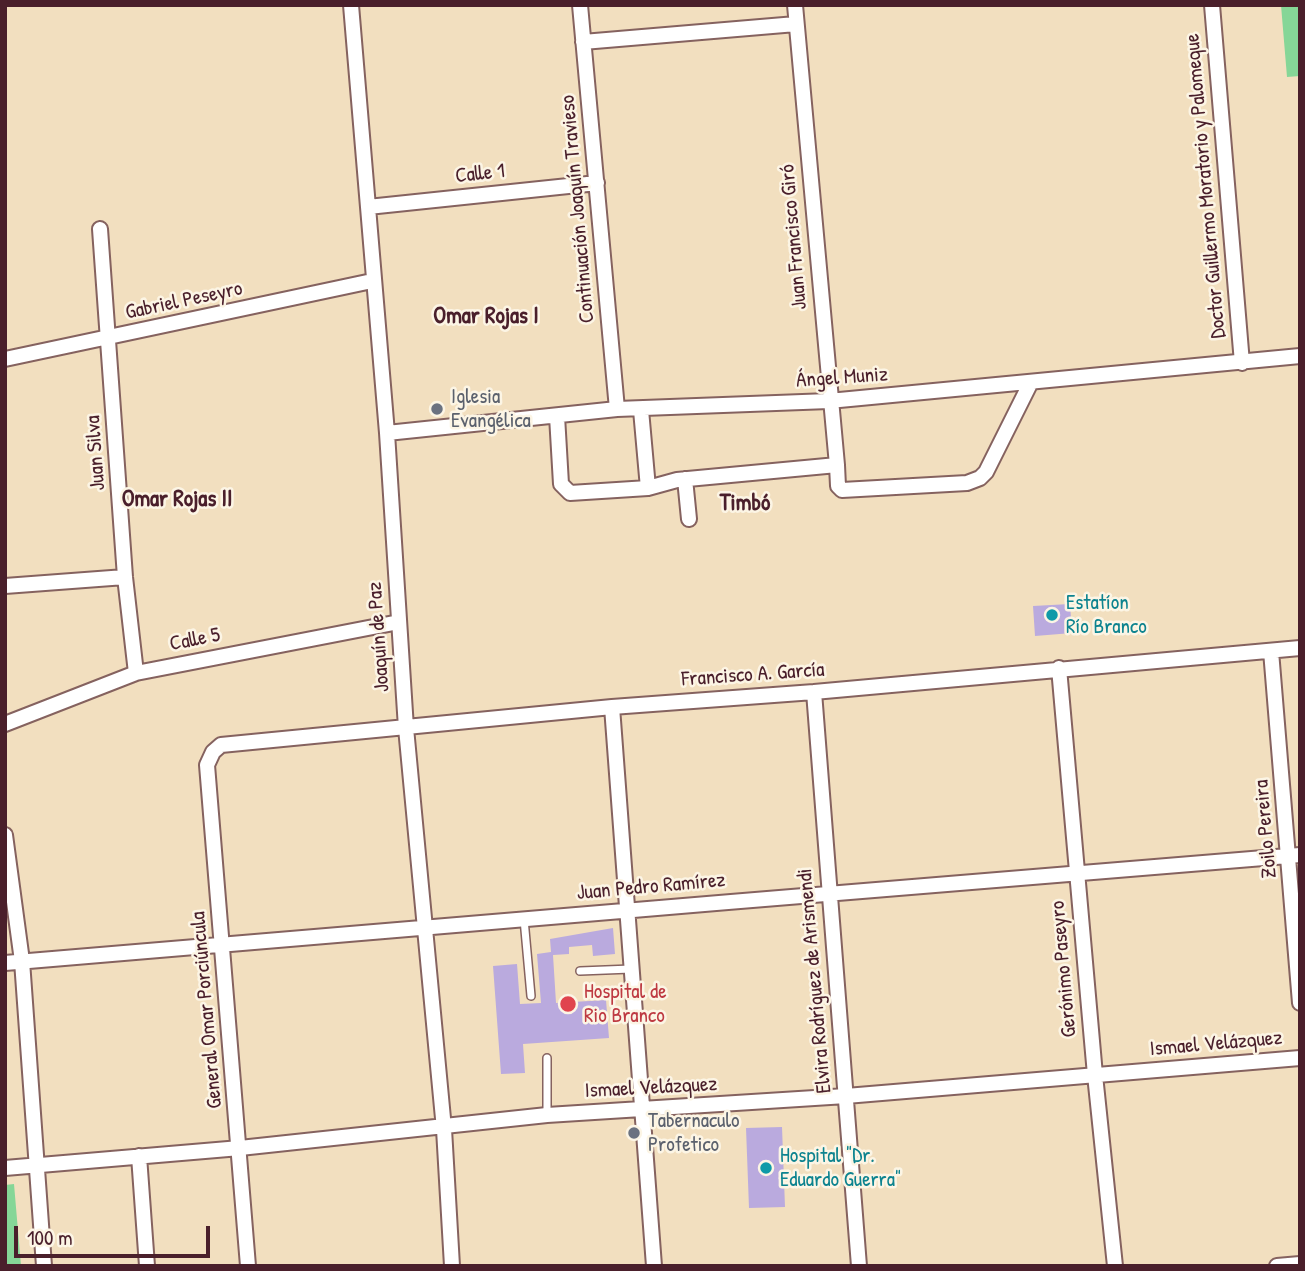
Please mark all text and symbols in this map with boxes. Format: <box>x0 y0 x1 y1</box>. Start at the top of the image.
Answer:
street label: Doctor Guillermo Moratorio y Palomeque <box>1180 33 1232 339</box>
street label: Continuación Joaquín Travieso <box>555 94 601 324</box>
street label: Calle 1 <box>454 159 506 189</box>
street label: Juan Francisco Giró <box>775 163 813 311</box>
street label: Gabriel Peseyro <box>123 276 245 326</box>
district label: Omar Rojas I <box>433 303 539 331</box>
street label: Ángel Muniz <box>795 362 889 394</box>
place label: Iglesia Evangélica <box>451 384 531 434</box>
marker: Iglesia Evangélica <box>429 401 445 417</box>
street label: Juan Silva <box>81 415 111 491</box>
district label: Omar Rojas II <box>122 486 232 514</box>
district label: Timbó <box>720 490 770 518</box>
street label: Joaquín de Paz <box>363 581 395 693</box>
place label: Estatíon Río Branco <box>1066 590 1147 640</box>
marker: Estatíon Río Branco <box>1044 607 1060 623</box>
street label: Calle 5 <box>168 623 222 657</box>
street label: Francisco A. García <box>681 657 825 693</box>
street label: Zoilo Pereira <box>1249 779 1283 879</box>
street label: Juan Pedro Ramírez <box>576 868 726 906</box>
street label: Elvira Rodríguez de Arismendi <box>793 868 837 1094</box>
street label: Gerónimo Paseyro <box>1045 900 1083 1038</box>
street label: General Omar Porciúncula <box>186 910 228 1110</box>
place label: Hospital de Rio Branco <box>584 979 666 1029</box>
marker: Hospital de Rio Branco <box>558 994 578 1014</box>
street label: Ismael Velázquez <box>1149 1026 1283 1062</box>
street label: Ismael Velázquez <box>584 1072 718 1104</box>
place label: Tabernaculo Profetico <box>648 1108 739 1158</box>
marker: Tabernaculo Profetico <box>626 1125 642 1141</box>
place label: Hospital "Dr. Eduardo Guerra" <box>780 1143 901 1193</box>
marker: Hospital "Dr. Eduardo Guerra" <box>758 1160 774 1176</box>
scale bar <box>18 1212 214 1256</box>
text: 100 m <box>27 1223 73 1252</box>

